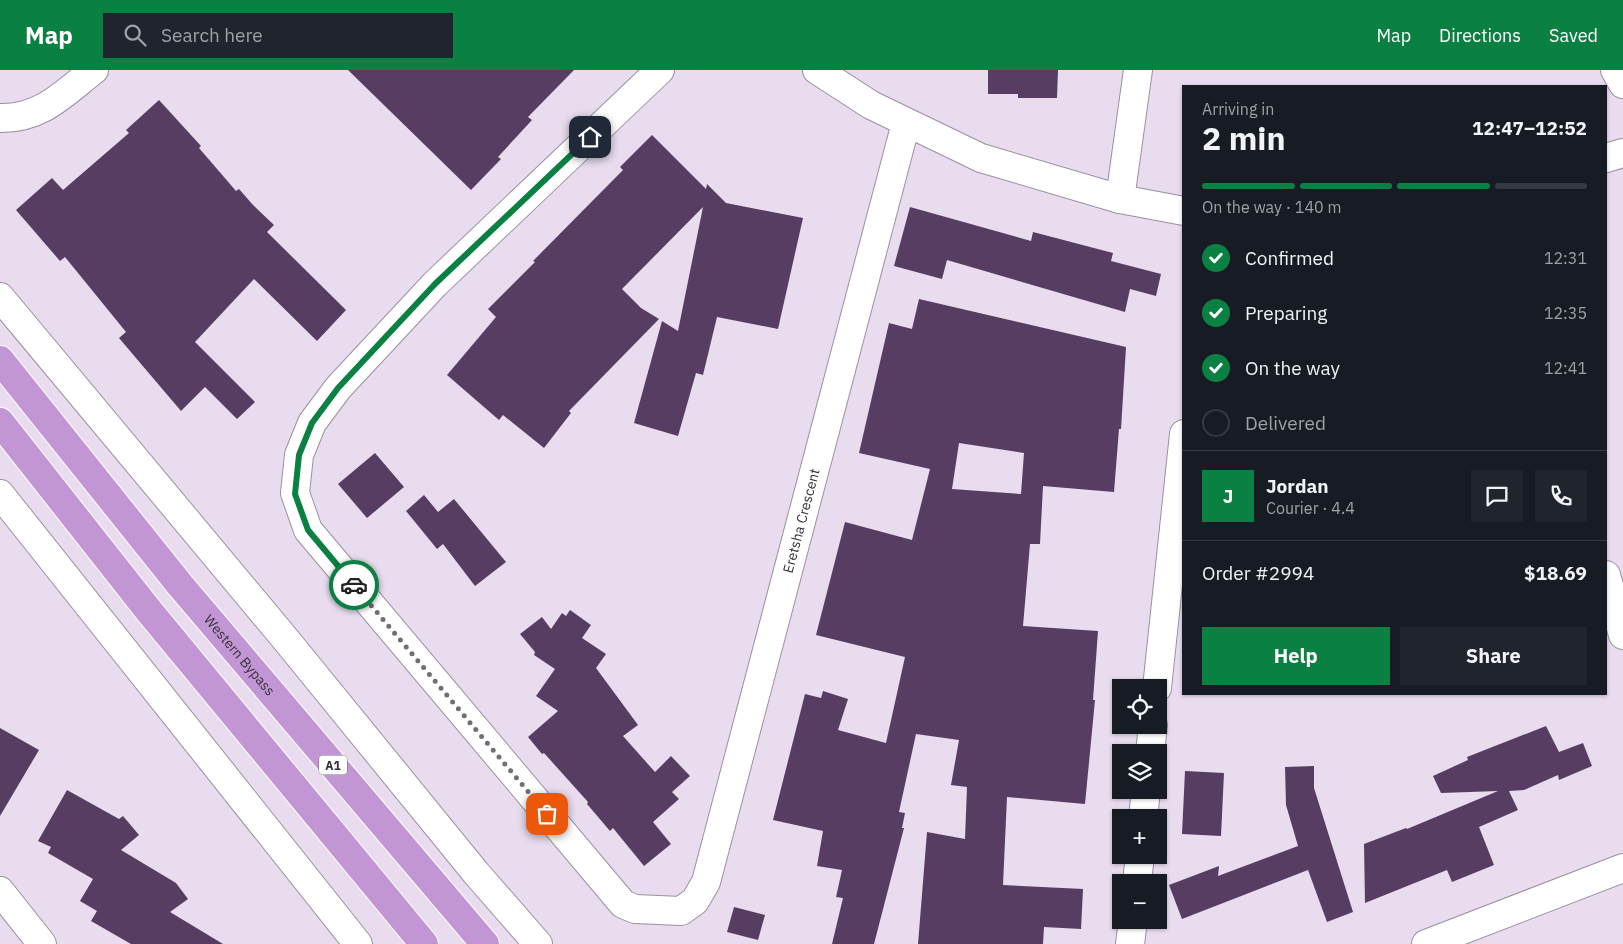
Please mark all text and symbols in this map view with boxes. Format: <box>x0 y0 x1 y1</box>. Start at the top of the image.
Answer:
search box <box>103 13 453 58</box>
text: Map <box>25 19 73 51</box>
icon: search <box>121 21 149 49</box>
text: Search here <box>161 23 263 47</box>
text: Map <box>1376 24 1411 47</box>
text: Directions <box>1439 24 1521 47</box>
text: Saved <box>1549 24 1598 47</box>
text: Arriving in <box>1202 99 1274 119</box>
pin <box>569 116 611 158</box>
text: 12:47–12:52 <box>1472 116 1587 140</box>
text: 2 min <box>1202 117 1286 159</box>
icon: home <box>576 123 604 151</box>
text: On the way · 140 m <box>1202 197 1341 217</box>
icon: check <box>1202 244 1230 272</box>
text: Confirmed <box>1245 246 1334 270</box>
text: 12:31 <box>1544 248 1587 268</box>
icon: check <box>1202 299 1230 327</box>
text: Preparing <box>1245 301 1327 325</box>
text: 12:35 <box>1544 303 1587 323</box>
icon: check <box>1202 354 1230 382</box>
text: On the way <box>1245 356 1340 380</box>
text: 12:41 <box>1544 358 1587 378</box>
text: Delivered <box>1245 411 1326 435</box>
street label: Eretsha Crescent <box>779 467 824 575</box>
button: chat <box>1471 470 1523 522</box>
button: phone <box>1535 470 1587 522</box>
text: Jordan <box>1266 474 1329 498</box>
text: J <box>1223 484 1233 508</box>
text: Courier · 4.4 <box>1266 498 1355 518</box>
courier <box>329 560 379 610</box>
text: Order #2994 <box>1202 561 1314 585</box>
text: $18.69 <box>1524 561 1587 585</box>
icon: car <box>340 571 368 599</box>
street label: Western Bypass <box>200 611 279 699</box>
button: Help <box>1202 627 1390 685</box>
button: Share <box>1400 627 1587 685</box>
map controls <box>1112 679 1167 929</box>
button: locate <box>1112 679 1167 734</box>
button: layers <box>1112 744 1167 799</box>
road number: A1 <box>319 756 347 774</box>
pin <box>526 793 568 835</box>
icon: bag <box>533 800 561 828</box>
button: + <box>1112 809 1167 864</box>
button: − <box>1112 874 1167 929</box>

